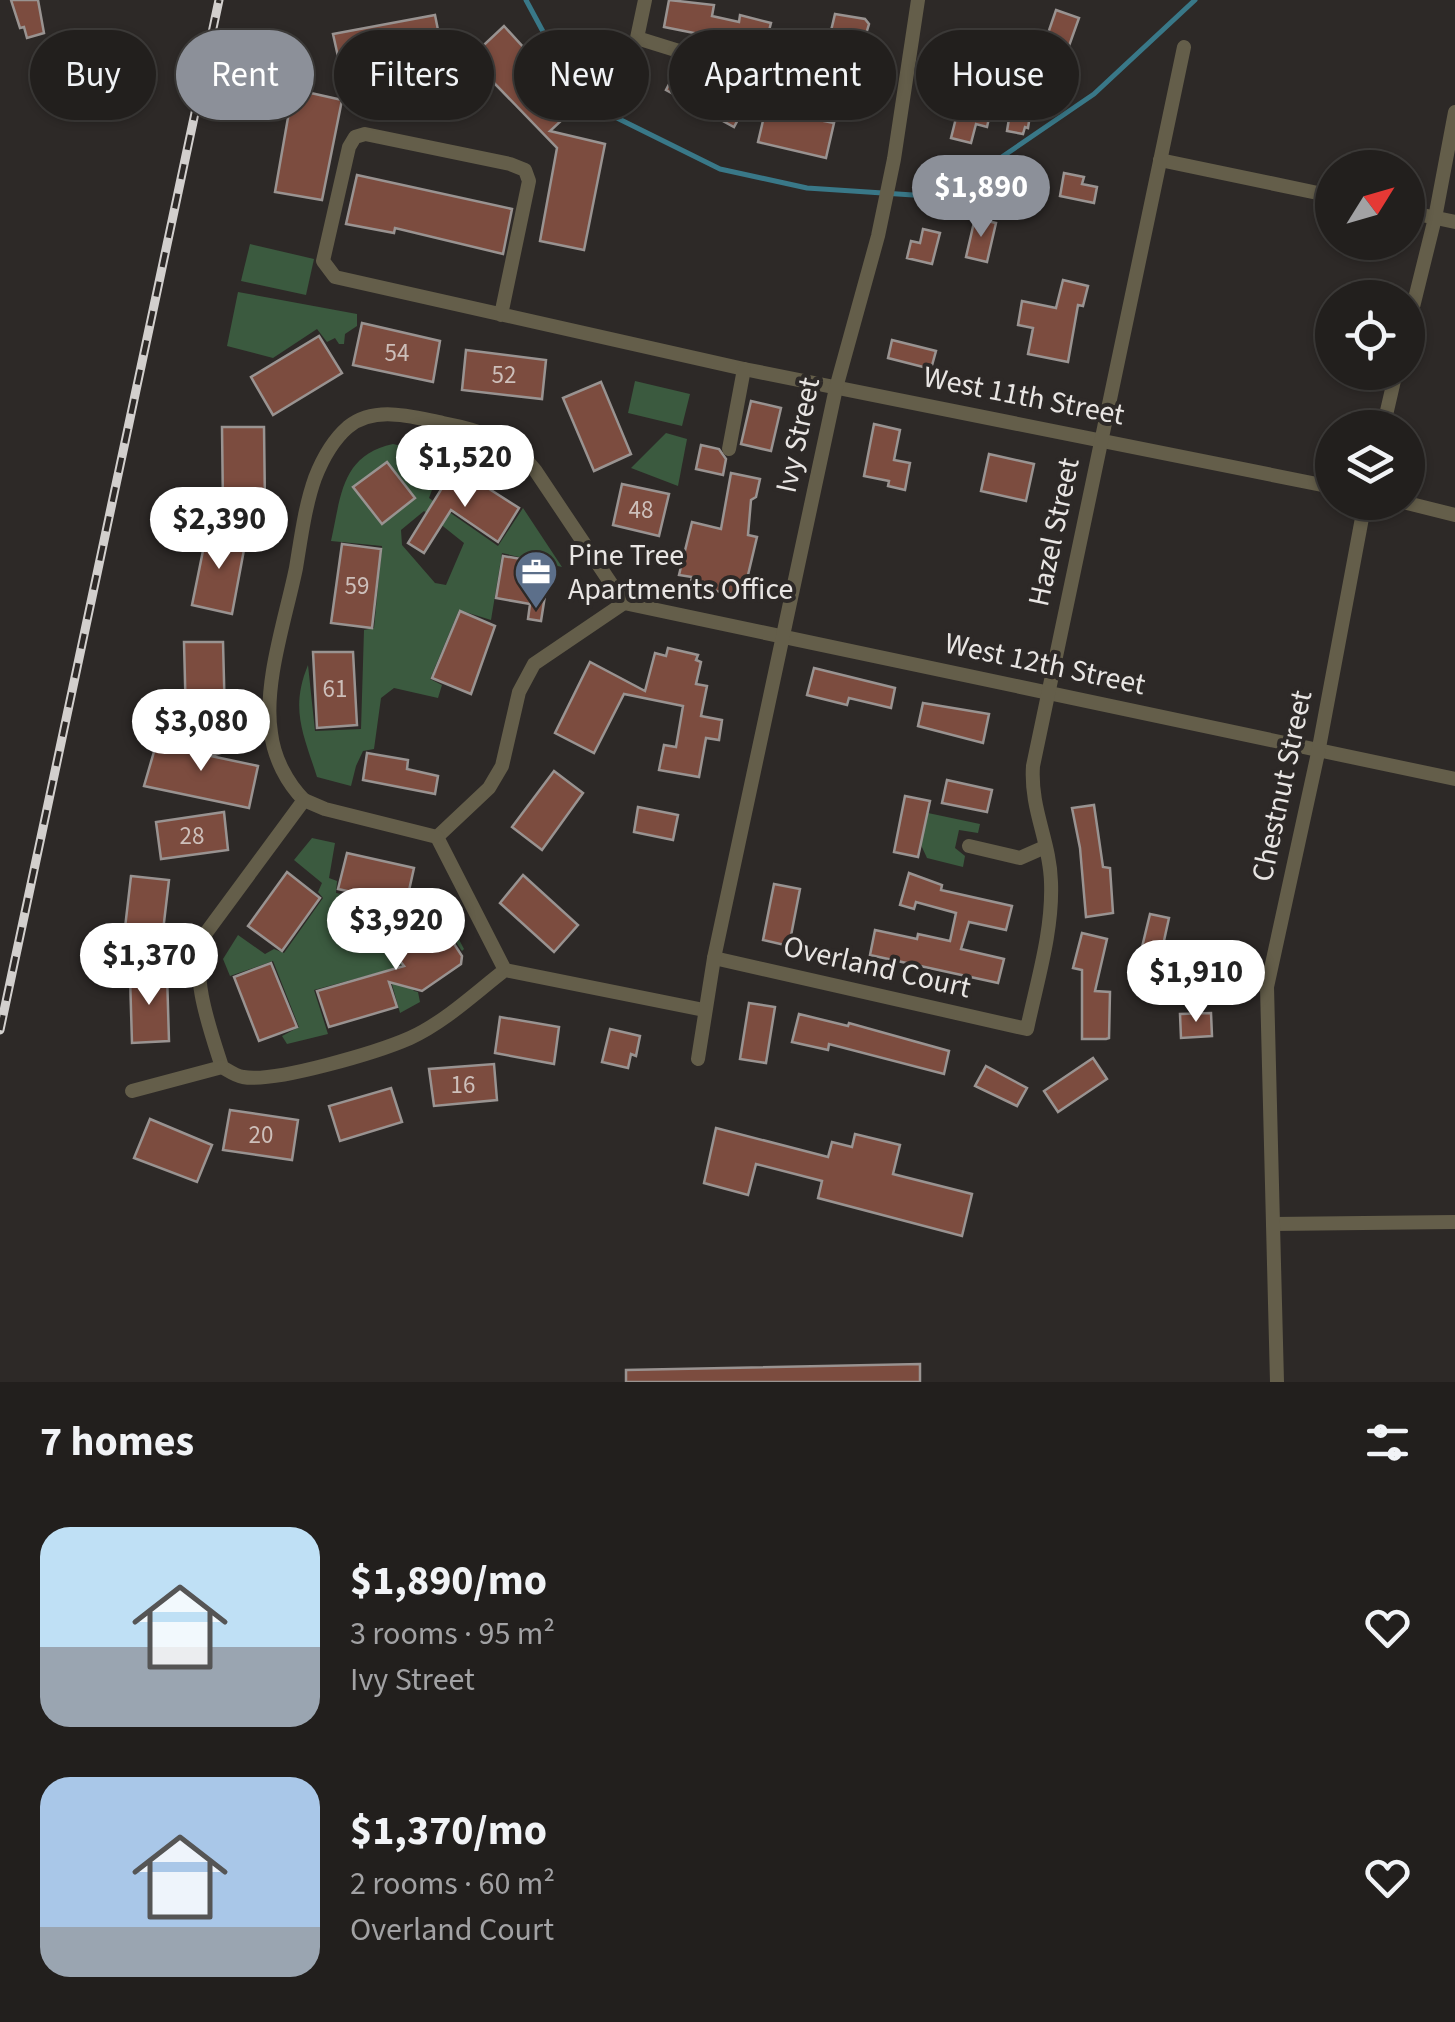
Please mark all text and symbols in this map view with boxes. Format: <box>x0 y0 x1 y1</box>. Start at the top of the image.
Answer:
chip: Buy <box>30 30 156 120</box>
chip: Rent <box>176 30 314 120</box>
chip: Filters <box>334 30 494 120</box>
chip: New <box>514 30 649 120</box>
chip: Apartment <box>669 30 896 120</box>
chip: House <box>916 30 1079 120</box>
north arrow <box>1315 150 1425 260</box>
map controls <box>1315 150 1425 520</box>
pin: $1,890 <box>900 155 1062 240</box>
text: $1,890 <box>934 164 1028 210</box>
button: locate <box>1315 280 1425 390</box>
house number: 54 <box>385 335 409 371</box>
street label: West 11th Street <box>920 355 1128 437</box>
house number: 52 <box>492 357 516 393</box>
street label: Ivy Street <box>765 373 831 497</box>
button: layers <box>1315 410 1425 520</box>
pin: $1,520 <box>384 425 546 510</box>
text: $1,520 <box>418 434 512 480</box>
street label: Hazel Street <box>1017 454 1091 610</box>
pin: $2,390 <box>138 487 300 572</box>
house number: 48 <box>629 492 653 528</box>
text: $2,390 <box>172 496 266 542</box>
place label: Pine Tree Apartments Office <box>568 534 793 611</box>
office icon: Pine Tree Apartments Office <box>513 549 559 610</box>
house number: 59 <box>345 568 369 604</box>
street label: West 12th Street <box>941 622 1149 706</box>
house number: 61 <box>323 671 347 707</box>
street label: Chestnut Street <box>1241 686 1323 886</box>
pin: $3,080 <box>120 689 282 774</box>
text: $3,080 <box>154 698 248 744</box>
house number: 28 <box>180 818 204 854</box>
pin: $3,920 <box>315 888 477 973</box>
text: $3,920 <box>349 897 443 943</box>
pin: $1,370 <box>68 923 230 1008</box>
street label: Overland Court <box>779 925 975 1009</box>
text: $1,370 <box>102 932 196 978</box>
pin: $1,910 <box>1115 940 1277 1025</box>
text: $1,910 <box>1149 949 1243 995</box>
house number: 16 <box>451 1067 475 1103</box>
house number: 20 <box>249 1117 273 1153</box>
text: 7 homes <box>40 1412 194 1472</box>
icon: filters <box>1360 1415 1415 1470</box>
text: $1,890/mo <box>350 1551 547 1611</box>
icon: home <box>120 1567 240 1687</box>
icon: heart <box>1360 1600 1415 1655</box>
text: 3 rooms · 95 m² <box>350 1611 555 1657</box>
text: Ivy Street <box>350 1657 475 1703</box>
text: $1,370/mo <box>350 1801 547 1861</box>
icon: home <box>120 1817 240 1937</box>
icon: heart <box>1360 1850 1415 1905</box>
text: 2 rooms · 60 m² <box>350 1861 555 1907</box>
text: Overland Court <box>350 1907 554 1953</box>

